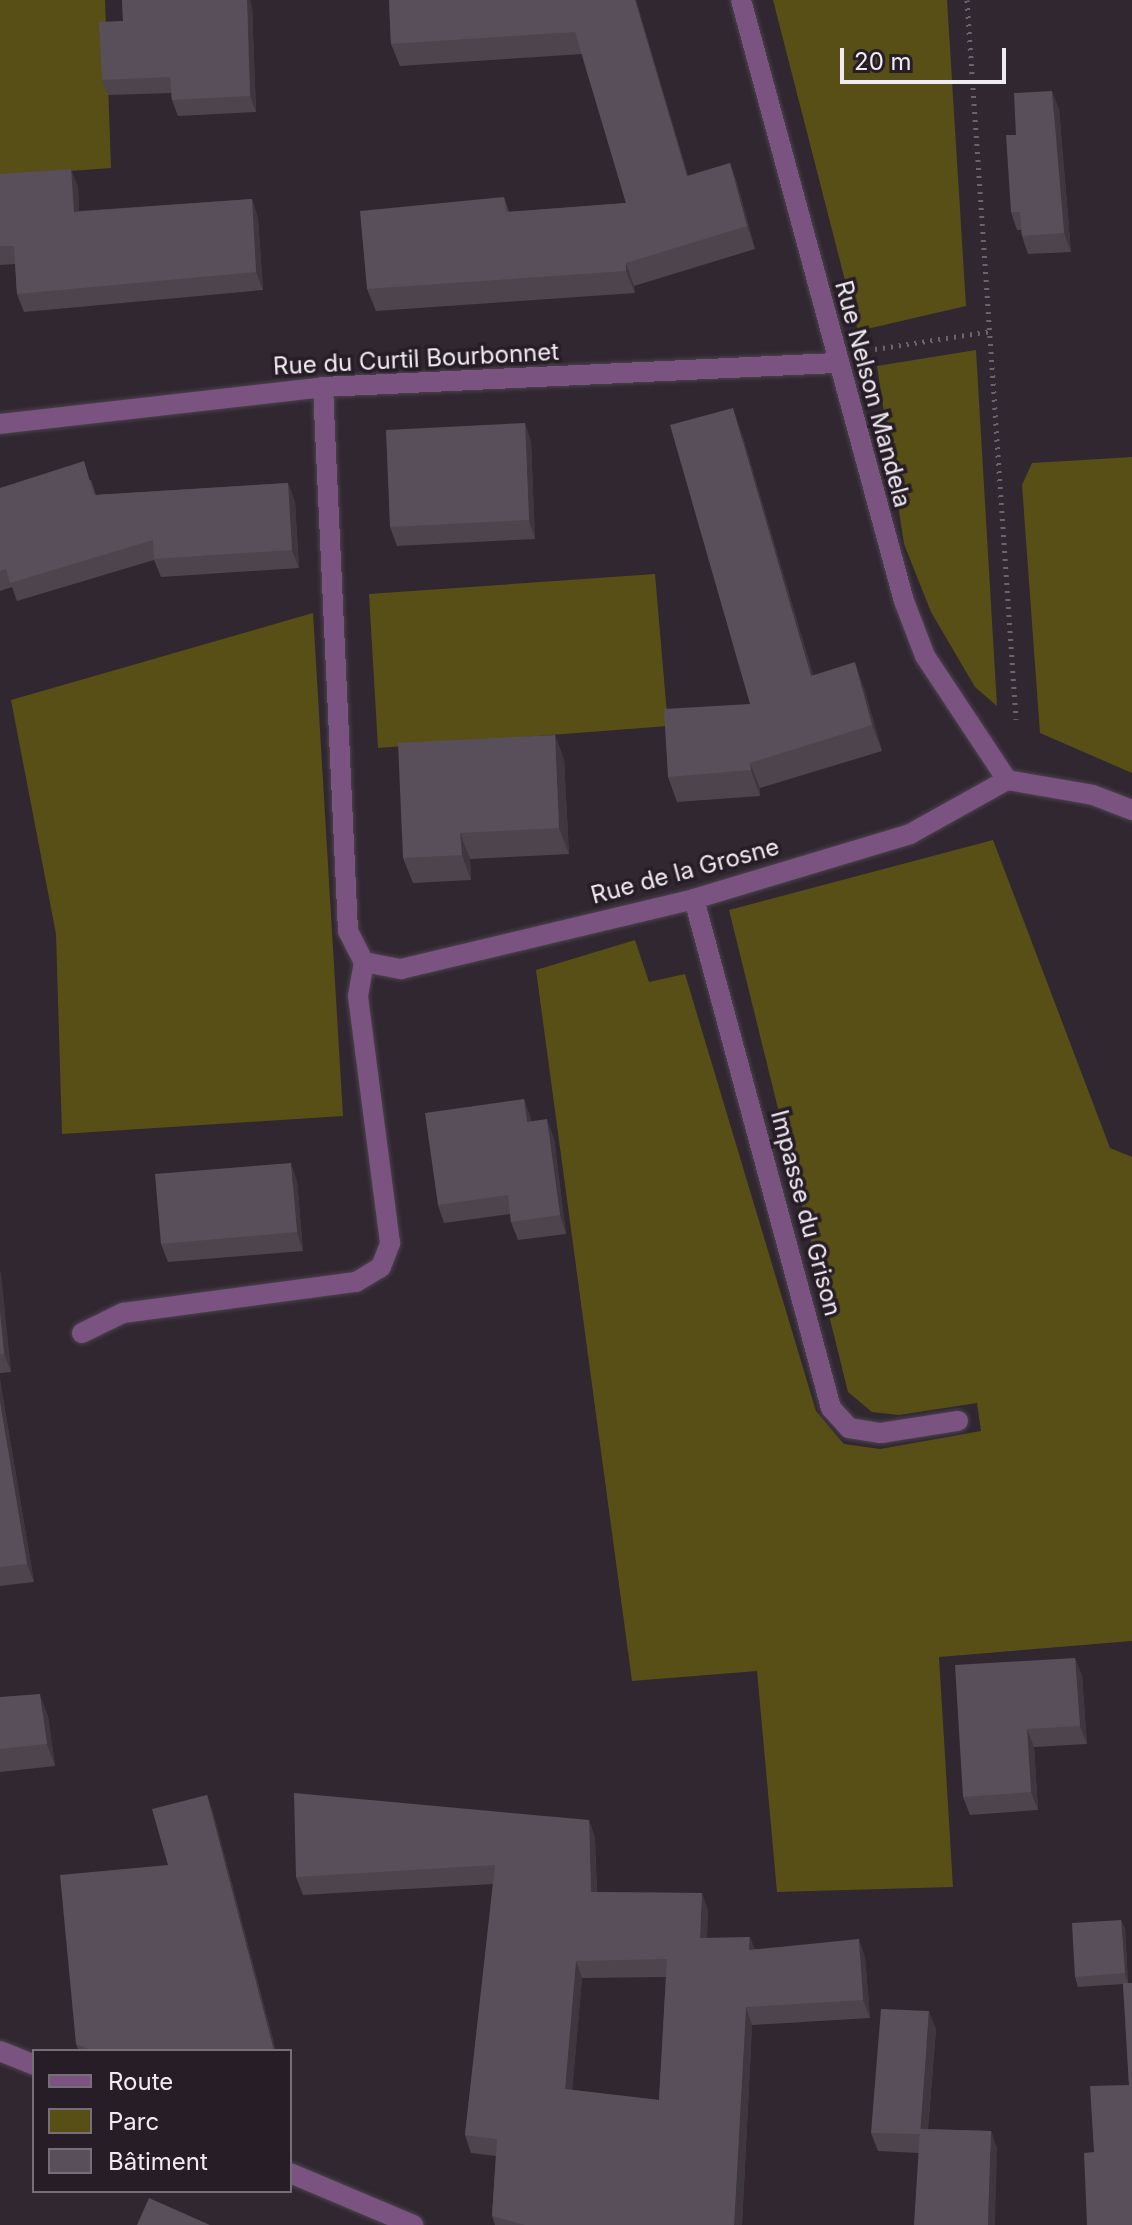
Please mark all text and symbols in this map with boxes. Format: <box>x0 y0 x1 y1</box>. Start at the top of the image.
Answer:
scale bar <box>844 32 1010 82</box>
text: 20 m <box>854 47 912 76</box>
street label: Rue Nelson Mandela <box>829 277 917 511</box>
street label: Rue du Curtil Bourbonnet <box>272 337 560 381</box>
street label: Rue de la Grosne <box>588 832 782 910</box>
street label: Impasse du Grison <box>765 1107 847 1319</box>
legend <box>32 2049 292 2193</box>
text: Route <box>108 2067 173 2096</box>
text: Parc <box>108 2107 159 2136</box>
text: Bâtiment <box>108 2147 208 2176</box>

